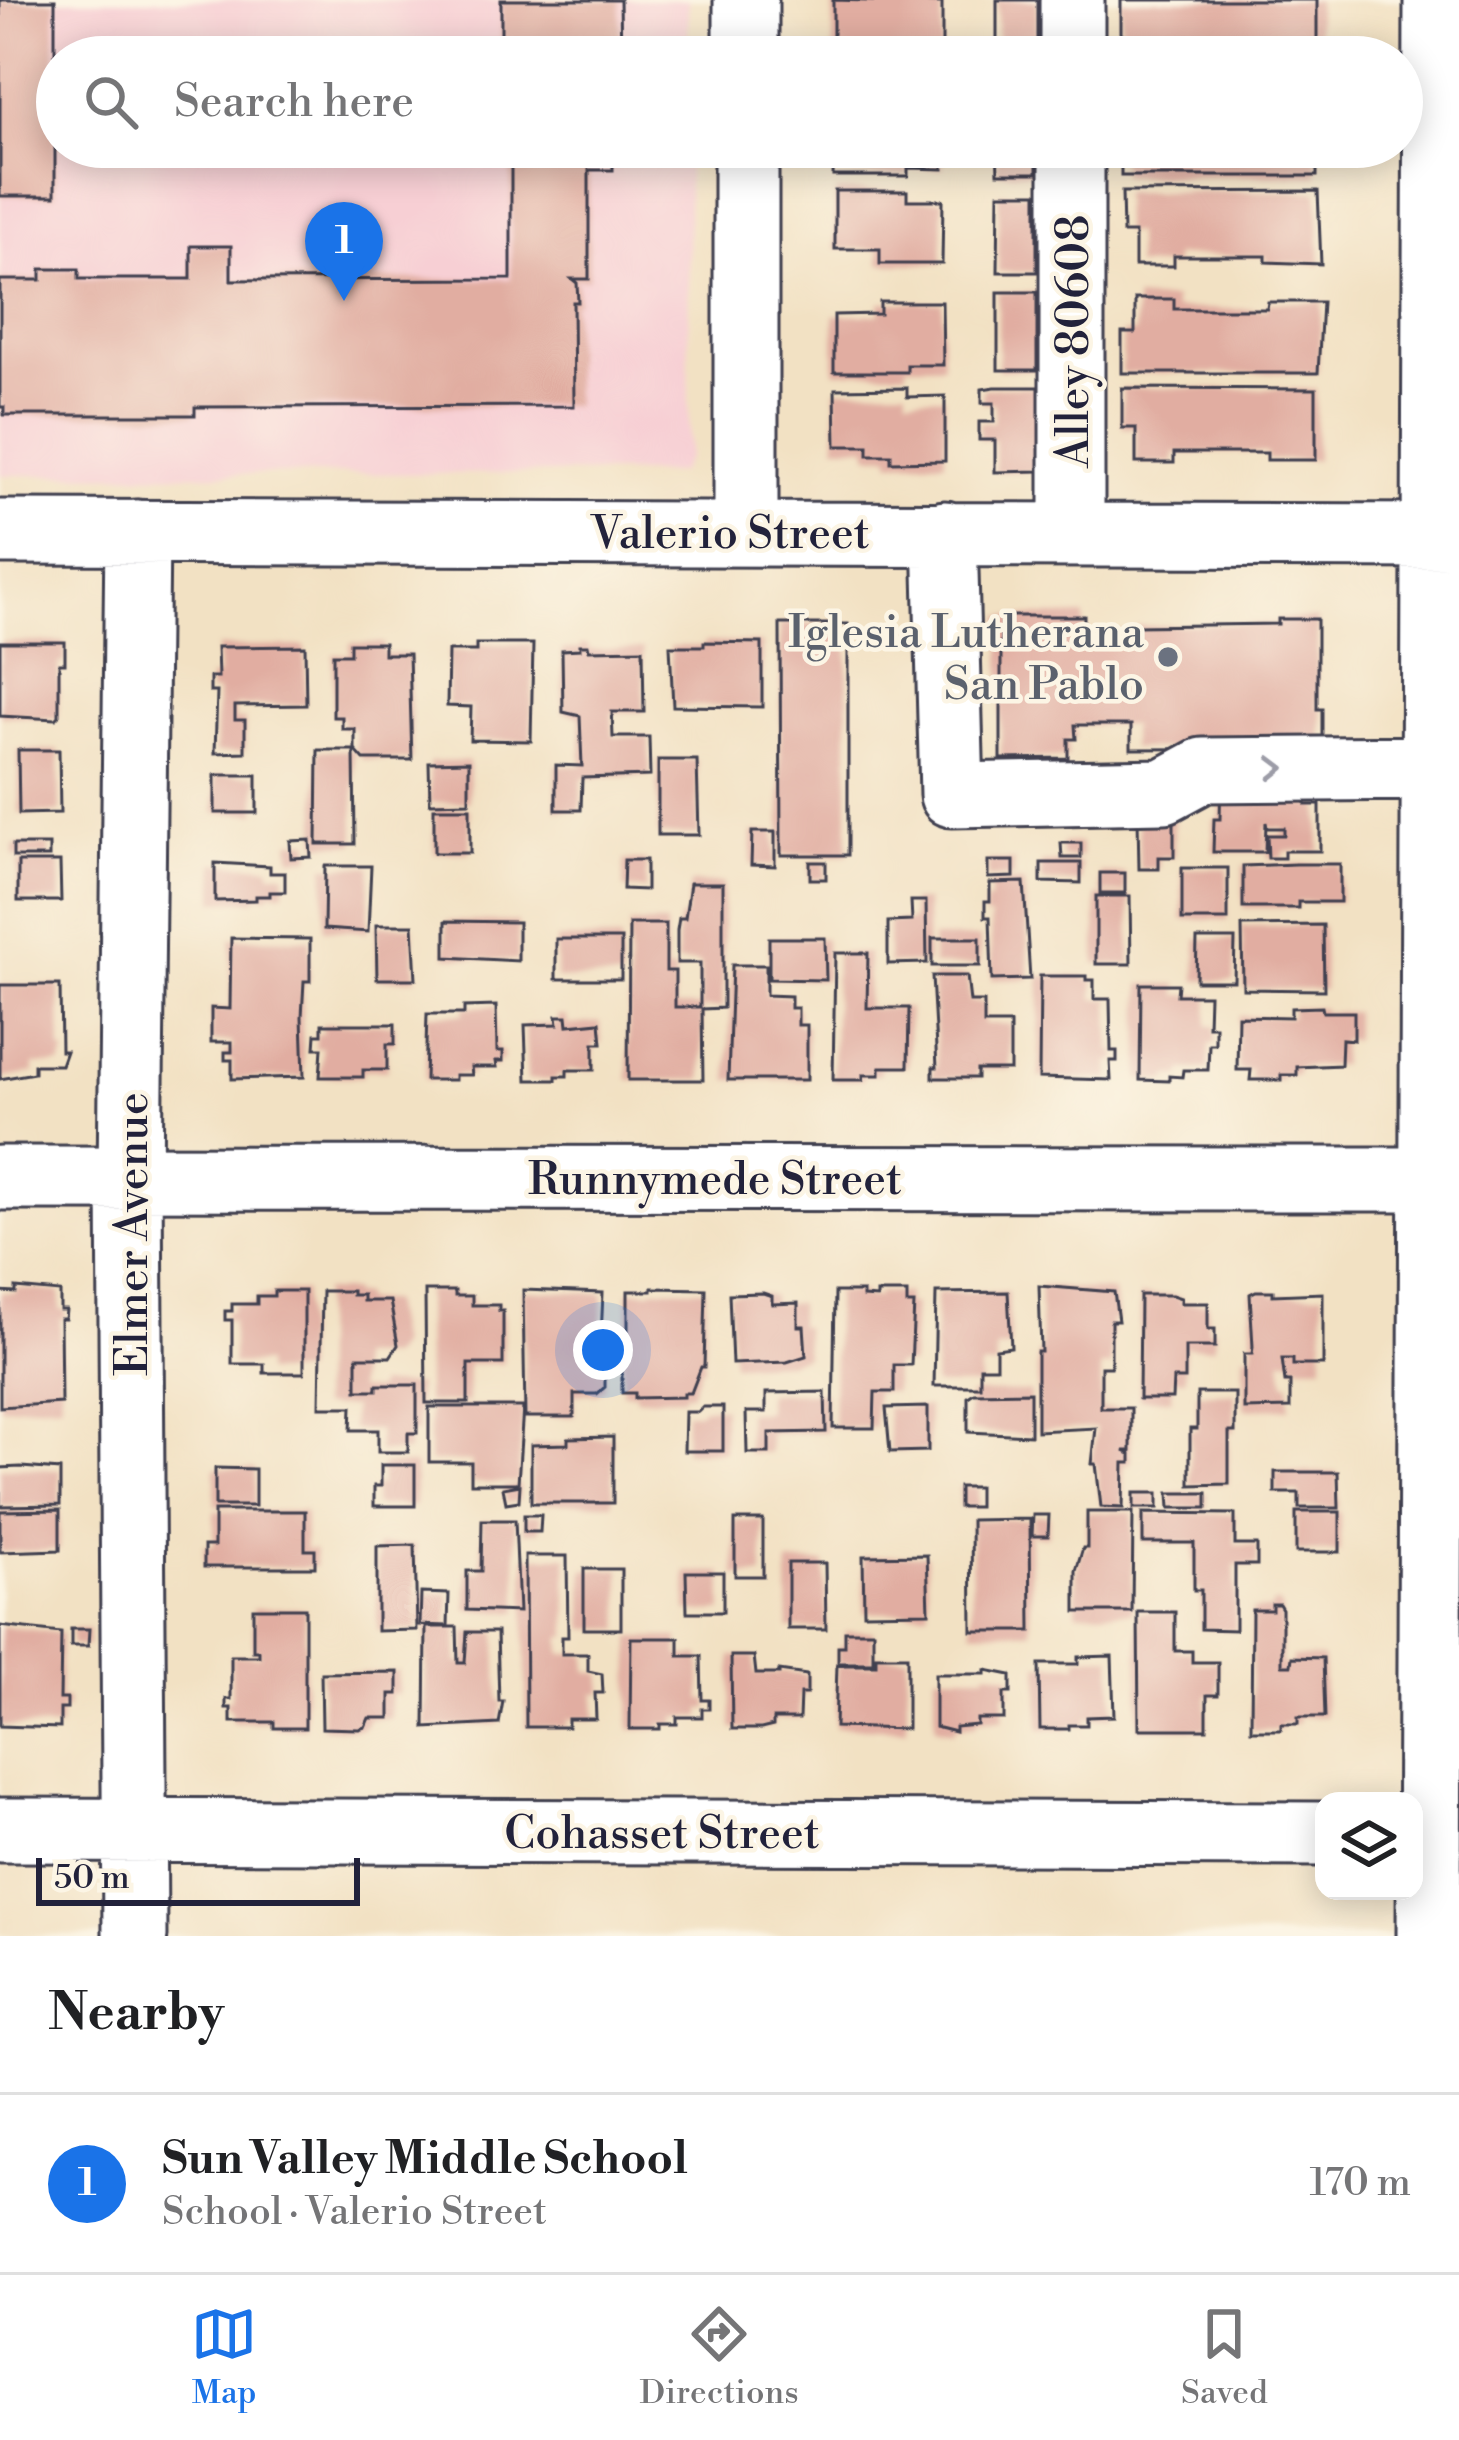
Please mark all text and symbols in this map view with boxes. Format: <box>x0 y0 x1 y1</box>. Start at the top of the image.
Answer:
search box <box>36 36 1423 168</box>
icon: search <box>78 69 144 135</box>
text: Search here <box>174 74 414 131</box>
pin: 1 <box>305 202 383 301</box>
street label: Alley 80608 <box>1046 214 1103 469</box>
street label: Valerio Street <box>589 506 870 563</box>
place label: Iglesia Lutherana San Pablo <box>788 605 1144 714</box>
marker: Iglesia Lutherana San Pablo <box>1155 644 1181 670</box>
one-way arrow <box>1268 755 1286 781</box>
street label: Elmer Avenue <box>105 1092 162 1376</box>
street label: Runnymede Street <box>528 1152 902 1209</box>
your location <box>573 1320 633 1380</box>
map controls <box>1315 1792 1423 1900</box>
button: layers <box>1315 1792 1423 1900</box>
street label: Cohasset Street <box>504 1806 820 1863</box>
scale bar <box>36 1852 360 1905</box>
text: 50 m <box>54 1858 130 1899</box>
text: Nearby <box>48 1982 224 2046</box>
text: Sun Valley Middle School <box>162 2131 688 2188</box>
text: 1 <box>78 2159 96 2208</box>
text: 170 m <box>1309 2159 1411 2208</box>
text: School · Valerio Street <box>162 2188 547 2237</box>
tab: Map <box>191 2301 257 2414</box>
tab: Directions <box>640 2301 799 2414</box>
tab: Saved <box>1181 2301 1268 2414</box>

